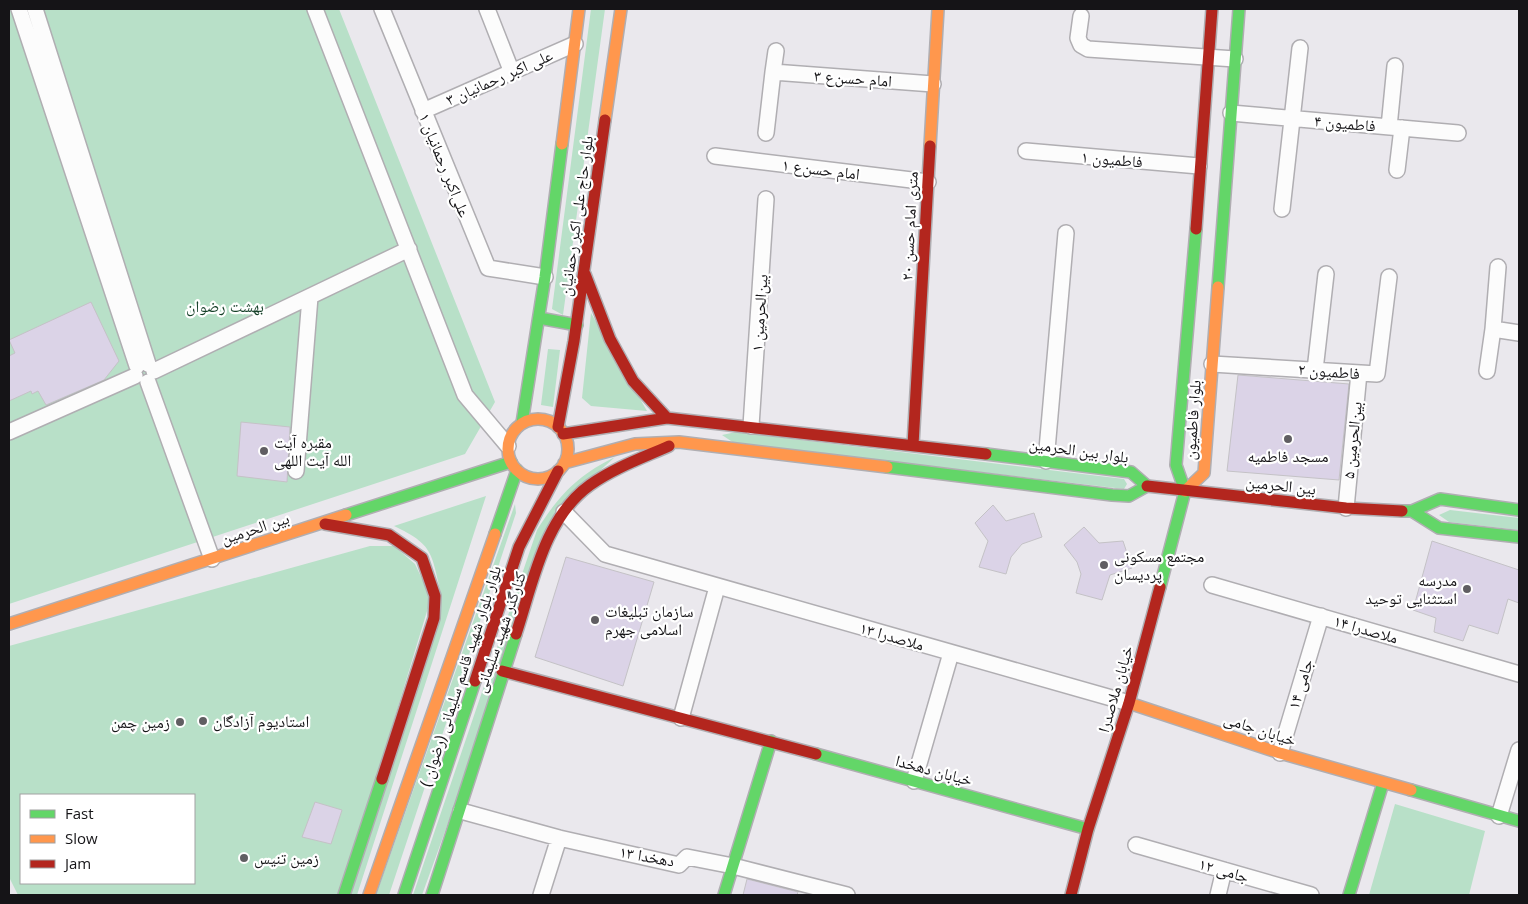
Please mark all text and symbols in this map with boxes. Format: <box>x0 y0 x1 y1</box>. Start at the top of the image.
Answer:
street label: علی اکبر رحمانیان ۳ <box>442 44 556 110</box>
street label: امام حسن‌ع ۳ <box>813 64 893 92</box>
street label: فاطمیون ۴ <box>1313 109 1377 137</box>
street label: علی‌اکبر رحمانیان ۱ <box>414 110 476 220</box>
street label: بلوار حاج علی اکبر رحمانیان <box>554 134 598 298</box>
street label: فاطمیون ۱ <box>1080 145 1144 173</box>
street label: امام حسن‌ع ۱ <box>781 153 861 185</box>
street label: ۲۰ متری امام حسن <box>895 171 923 281</box>
street label: بین‌الحرمین ۱ <box>745 274 773 352</box>
park label: بهشت رضوان <box>186 295 264 317</box>
street label: فاطمیون ۲ <box>1297 358 1361 384</box>
street label: بلوار فاطمیون <box>1178 379 1206 461</box>
street label: بین‌الحرمین ۵ <box>1337 400 1367 480</box>
place label: مقبره آیت الله آیت اللهی <box>274 431 351 471</box>
street label: بلوار بین الحرمین <box>1028 432 1130 468</box>
marker: مسجد فاطمیه <box>1282 433 1294 445</box>
marker: مقبره آیت الله آیت اللهی <box>258 445 270 457</box>
place label: مسجد فاطمیه <box>1247 445 1329 467</box>
street label: بین الحرمین <box>1245 470 1317 500</box>
street label: بین الحرمین <box>218 507 292 549</box>
place label: مجتمع مسکونی پردیسان <box>1114 545 1204 585</box>
marker: مجتمع مسکونی پردیسان <box>1098 559 1110 571</box>
street label: بلوار بلوار شهید قاسم سلیمانی (رضوان ) <box>414 563 506 789</box>
street label: کنارگذر شهید سلیمانی <box>469 568 531 695</box>
place label: مدرسه استثنایی توحید <box>1365 569 1457 609</box>
marker: مدرسه استثنایی توحید <box>1461 583 1473 595</box>
place label: سازمان تبلیغات اسلامی جهرم <box>605 600 694 640</box>
street label: ملاصدرا ۱۴ <box>1331 609 1401 649</box>
marker: سازمان تبلیغات اسلامی جهرم <box>589 614 601 626</box>
street label: ملاصدرا ۱۳ <box>857 616 927 656</box>
street label: خیابان ملاصدرا <box>1092 643 1138 735</box>
street label: جامی ۱۴ <box>1282 656 1318 712</box>
street label: خیابان جامی <box>1221 707 1299 751</box>
place label: استادیوم آزادگان <box>213 710 309 732</box>
place label: زمین چمن <box>111 711 170 733</box>
marker: استادیوم آزادگان <box>197 715 209 727</box>
marker: زمین چمن <box>174 716 186 728</box>
street label: خیابان دهخدا <box>893 749 975 791</box>
legend <box>20 794 195 884</box>
text: Fast <box>65 803 94 823</box>
text: Slow <box>65 828 98 848</box>
street label: دهخدا ۱۳ <box>618 840 676 872</box>
place label: زمین تنیس <box>254 847 319 869</box>
marker: زمین تنیس <box>238 852 250 864</box>
street label: جامی ۱۲ <box>1196 852 1252 888</box>
text: Jam <box>63 853 91 873</box>

